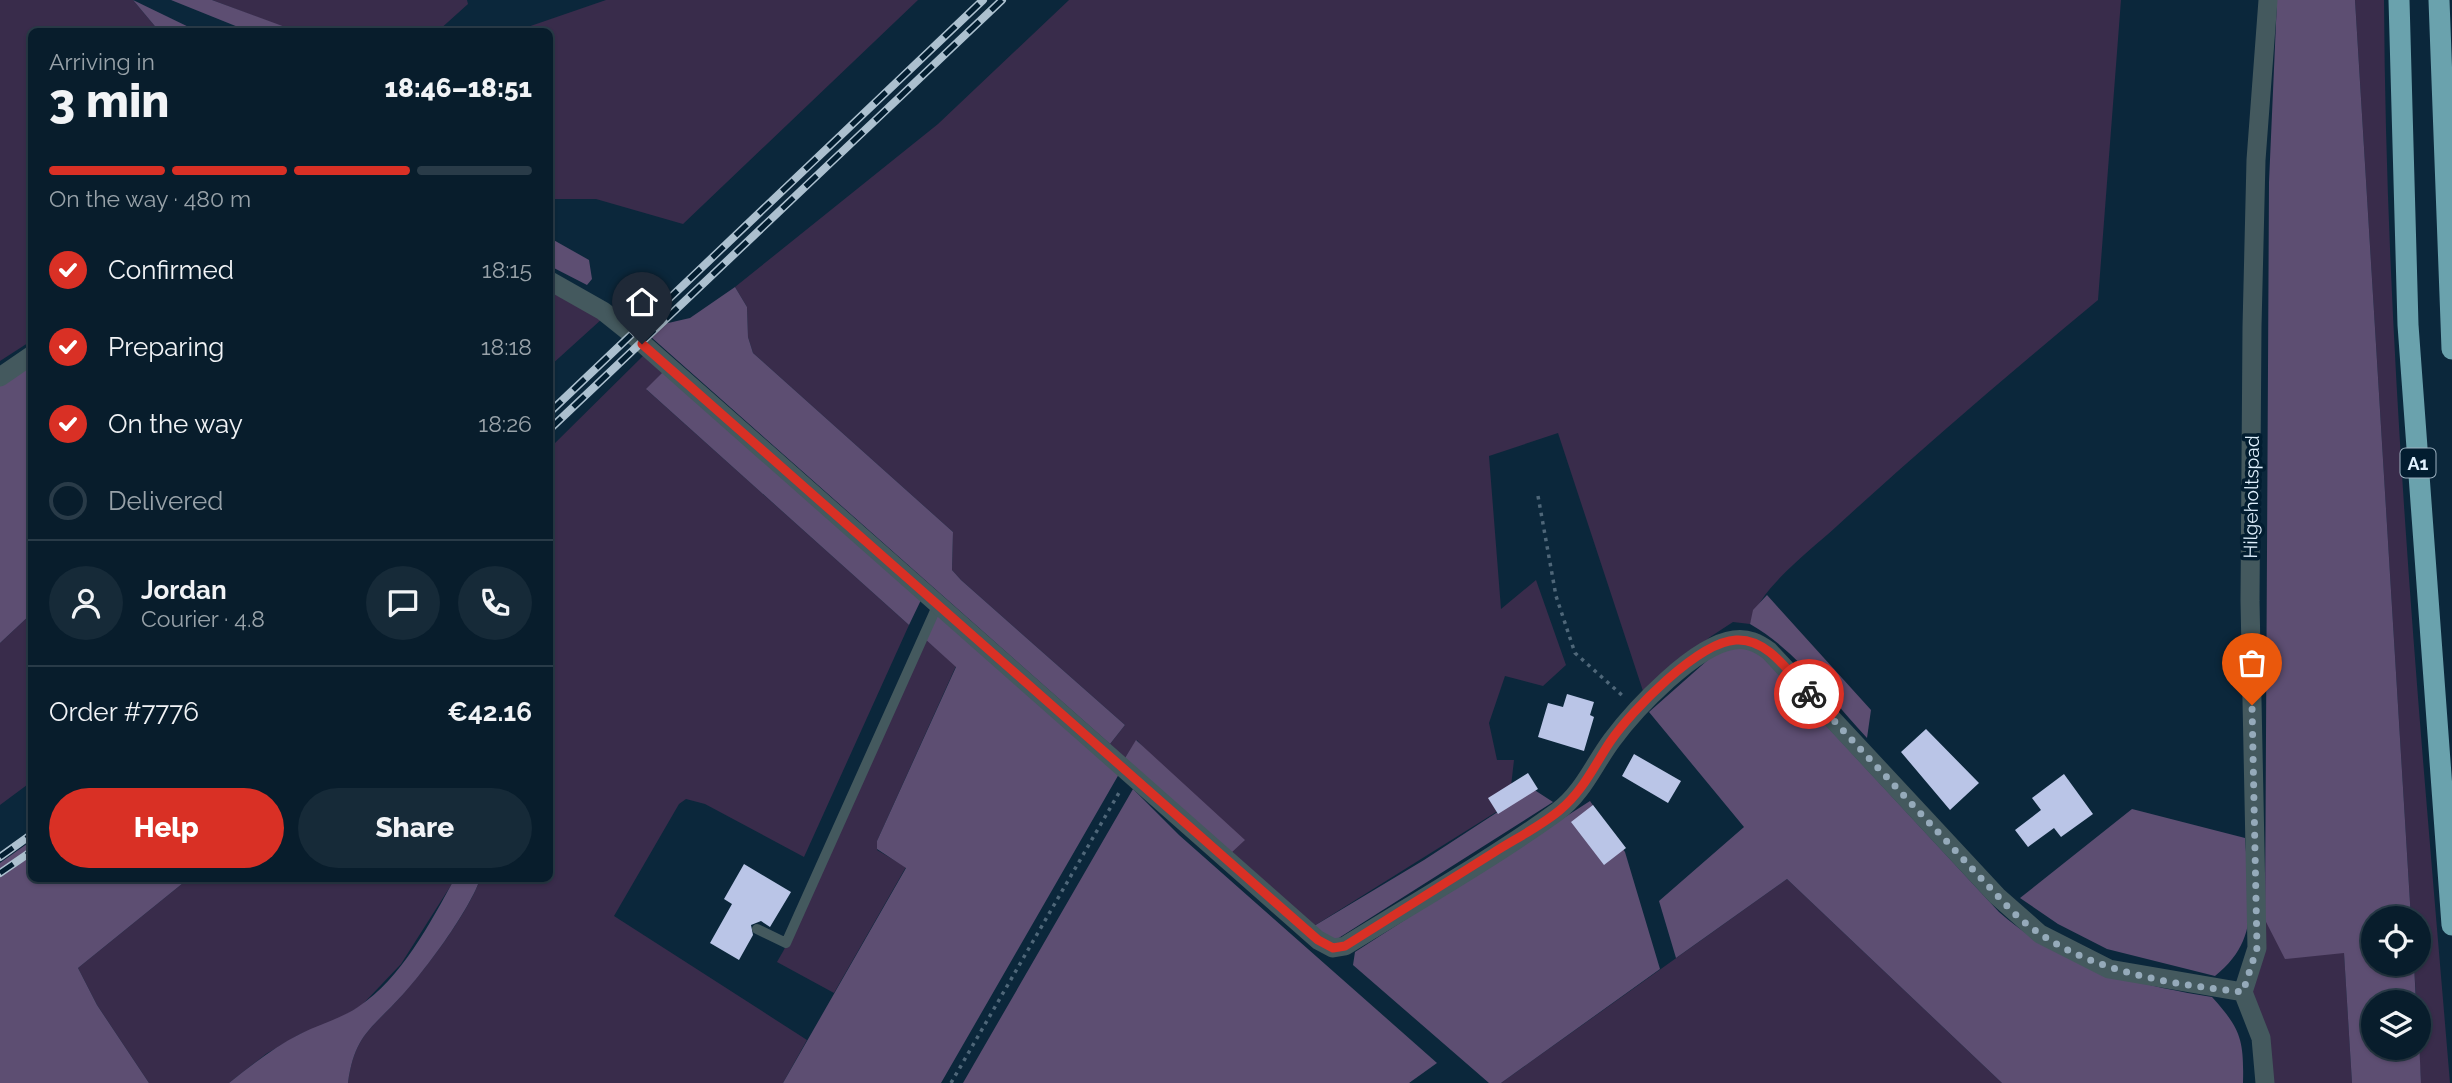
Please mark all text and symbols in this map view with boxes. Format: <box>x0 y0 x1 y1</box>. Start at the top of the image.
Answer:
text: Arriving in <box>49 48 155 75</box>
text: 18:46–18:51 <box>384 73 532 103</box>
text: 3 min <box>49 74 169 128</box>
text: On the way · 480 m <box>49 185 251 212</box>
icon: check <box>49 251 87 289</box>
text: Confirmed <box>108 255 234 285</box>
text: 18:15 <box>482 256 532 283</box>
pin <box>612 272 672 344</box>
icon: home <box>623 283 661 321</box>
icon: check <box>49 328 87 366</box>
text: Preparing <box>108 332 224 362</box>
text: 18:18 <box>481 333 532 360</box>
icon: check <box>49 405 87 443</box>
text: On the way <box>108 409 243 439</box>
text: 18:26 <box>478 410 532 437</box>
street label: Hilgeholtspad <box>2239 435 2263 559</box>
road number: A1 <box>2400 448 2436 477</box>
text: Delivered <box>108 486 223 516</box>
button: person <box>49 566 123 640</box>
button: chat <box>366 566 440 640</box>
button: phone <box>458 566 532 640</box>
text: Jordan <box>141 575 227 605</box>
text: Courier · 4.8 <box>141 605 265 632</box>
pin <box>2222 633 2282 705</box>
icon: bag <box>2233 644 2271 682</box>
courier <box>1774 659 1844 729</box>
icon: bike <box>1790 675 1828 713</box>
text: Order #7776 <box>49 697 199 727</box>
text: €42.16 <box>447 697 532 727</box>
button: Help <box>49 788 284 868</box>
button: Share <box>298 788 532 868</box>
map controls <box>2361 906 2431 1060</box>
button: locate <box>2361 906 2431 976</box>
button: layers <box>2361 990 2431 1060</box>

